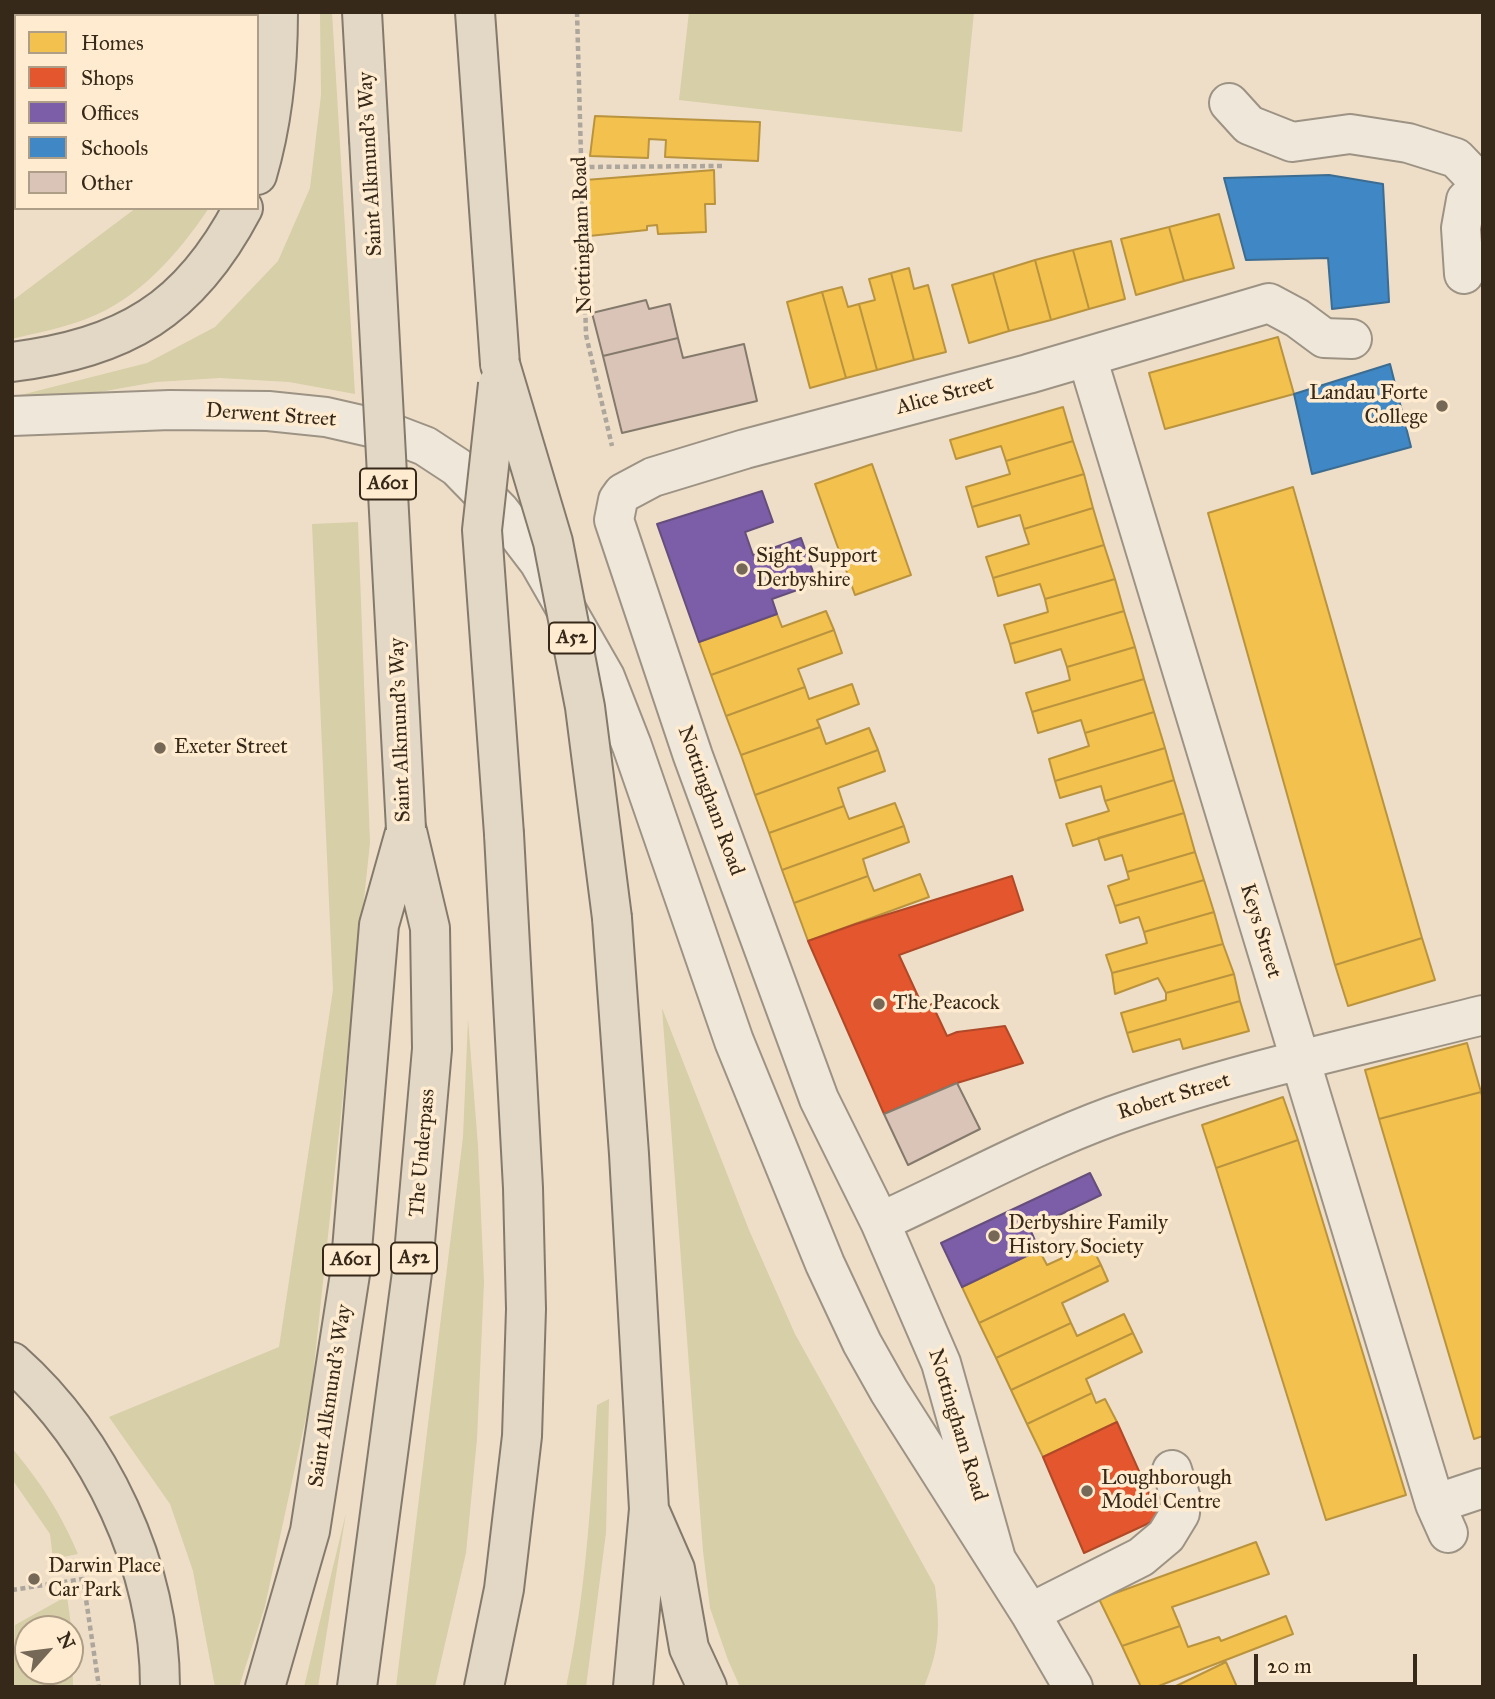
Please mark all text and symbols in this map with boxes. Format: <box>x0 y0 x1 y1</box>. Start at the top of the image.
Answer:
legend <box>14 14 259 210</box>
text: Homes <box>81 30 144 56</box>
text: Shops <box>81 65 134 91</box>
street label: Saint Alkmund's Way <box>354 71 388 257</box>
text: Offices <box>81 100 139 126</box>
text: Schools <box>81 135 148 161</box>
street label: Nottingham Road <box>568 156 598 314</box>
text: Other <box>81 170 133 196</box>
street label: Alice Street <box>894 371 996 421</box>
place label: Landau Forte College <box>1309 381 1428 431</box>
marker: Landau Forte College <box>1434 398 1450 414</box>
street label: Derwent Street <box>205 399 337 433</box>
road number: A601 <box>360 468 416 499</box>
place label: Sight Support Derbyshire <box>756 544 877 594</box>
marker: Sight Support Derbyshire <box>734 561 750 577</box>
road number: A52 <box>549 622 595 653</box>
street label: Saint Alkmund's Way <box>385 637 417 823</box>
street label: Nottingham Road <box>671 723 749 879</box>
place label: Exeter Street <box>174 735 288 761</box>
marker: Exeter Street <box>152 740 168 756</box>
street label: Keys Street <box>1234 881 1286 981</box>
place label: The Peacock <box>893 991 1000 1017</box>
marker: The Peacock <box>871 996 887 1012</box>
street label: Robert Street <box>1115 1068 1233 1126</box>
street label: The Underpass <box>405 1088 441 1218</box>
place label: Derbyshire Family History Society <box>1008 1211 1168 1261</box>
marker: Derbyshire Family History Society <box>986 1228 1002 1244</box>
road number: A52 <box>391 1242 437 1274</box>
road number: A601 <box>323 1244 379 1276</box>
street label: Saint Alkmund's Way <box>304 1303 358 1489</box>
street label: Nottingham Road <box>922 1346 992 1504</box>
place label: Loughborough Model Centre <box>1101 1466 1232 1516</box>
marker: Loughborough Model Centre <box>1079 1483 1095 1499</box>
place label: Darwin Place Car Park <box>48 1554 161 1604</box>
marker: Darwin Place Car Park <box>26 1571 42 1587</box>
north arrow <box>14 1615 84 1685</box>
text: N <box>52 1628 80 1653</box>
scale bar <box>1257 1640 1420 1684</box>
text: 20 m <box>1267 1653 1312 1679</box>

